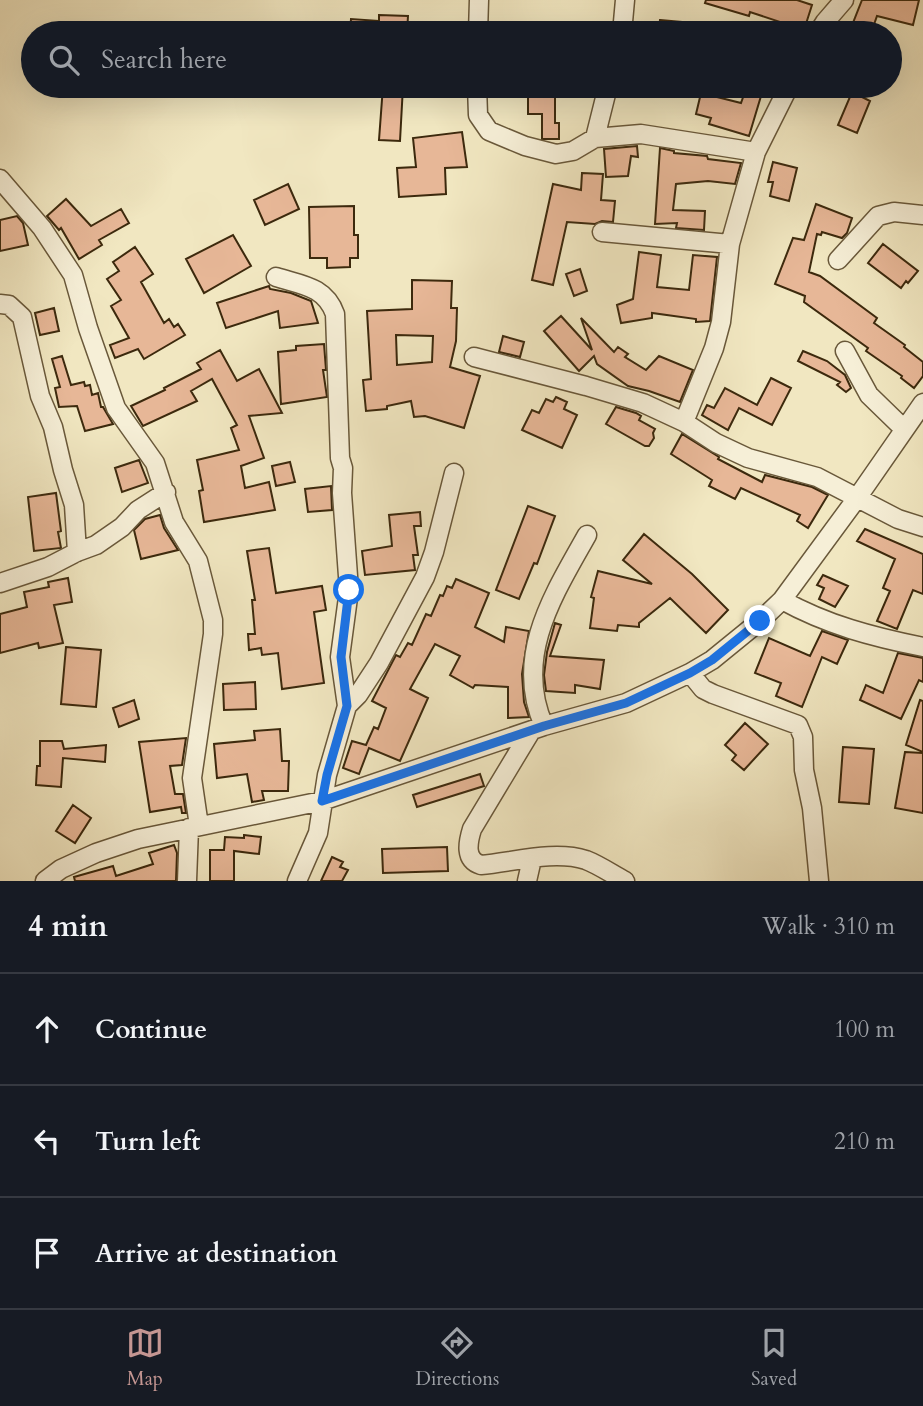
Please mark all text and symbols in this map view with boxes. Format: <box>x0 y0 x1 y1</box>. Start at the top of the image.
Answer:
search box <box>21 21 902 98</box>
icon: search <box>45 41 83 79</box>
text: Search here <box>101 42 227 77</box>
route start <box>333 574 364 605</box>
route end <box>744 605 775 636</box>
text: 4 min <box>28 906 108 947</box>
text: Walk · 310 m <box>762 911 895 942</box>
icon: ahead <box>28 1010 66 1048</box>
text: Continue <box>95 1012 207 1047</box>
text: 100 m <box>834 1014 895 1045</box>
icon: left <box>28 1122 66 1160</box>
text: Turn left <box>95 1124 200 1159</box>
text: 210 m <box>834 1126 895 1157</box>
icon: arrive <box>28 1234 66 1272</box>
text: Arrive at destination <box>95 1236 338 1271</box>
tab: Map <box>126 1324 164 1392</box>
tab: Directions <box>416 1324 499 1392</box>
tab: Saved <box>751 1324 797 1392</box>

